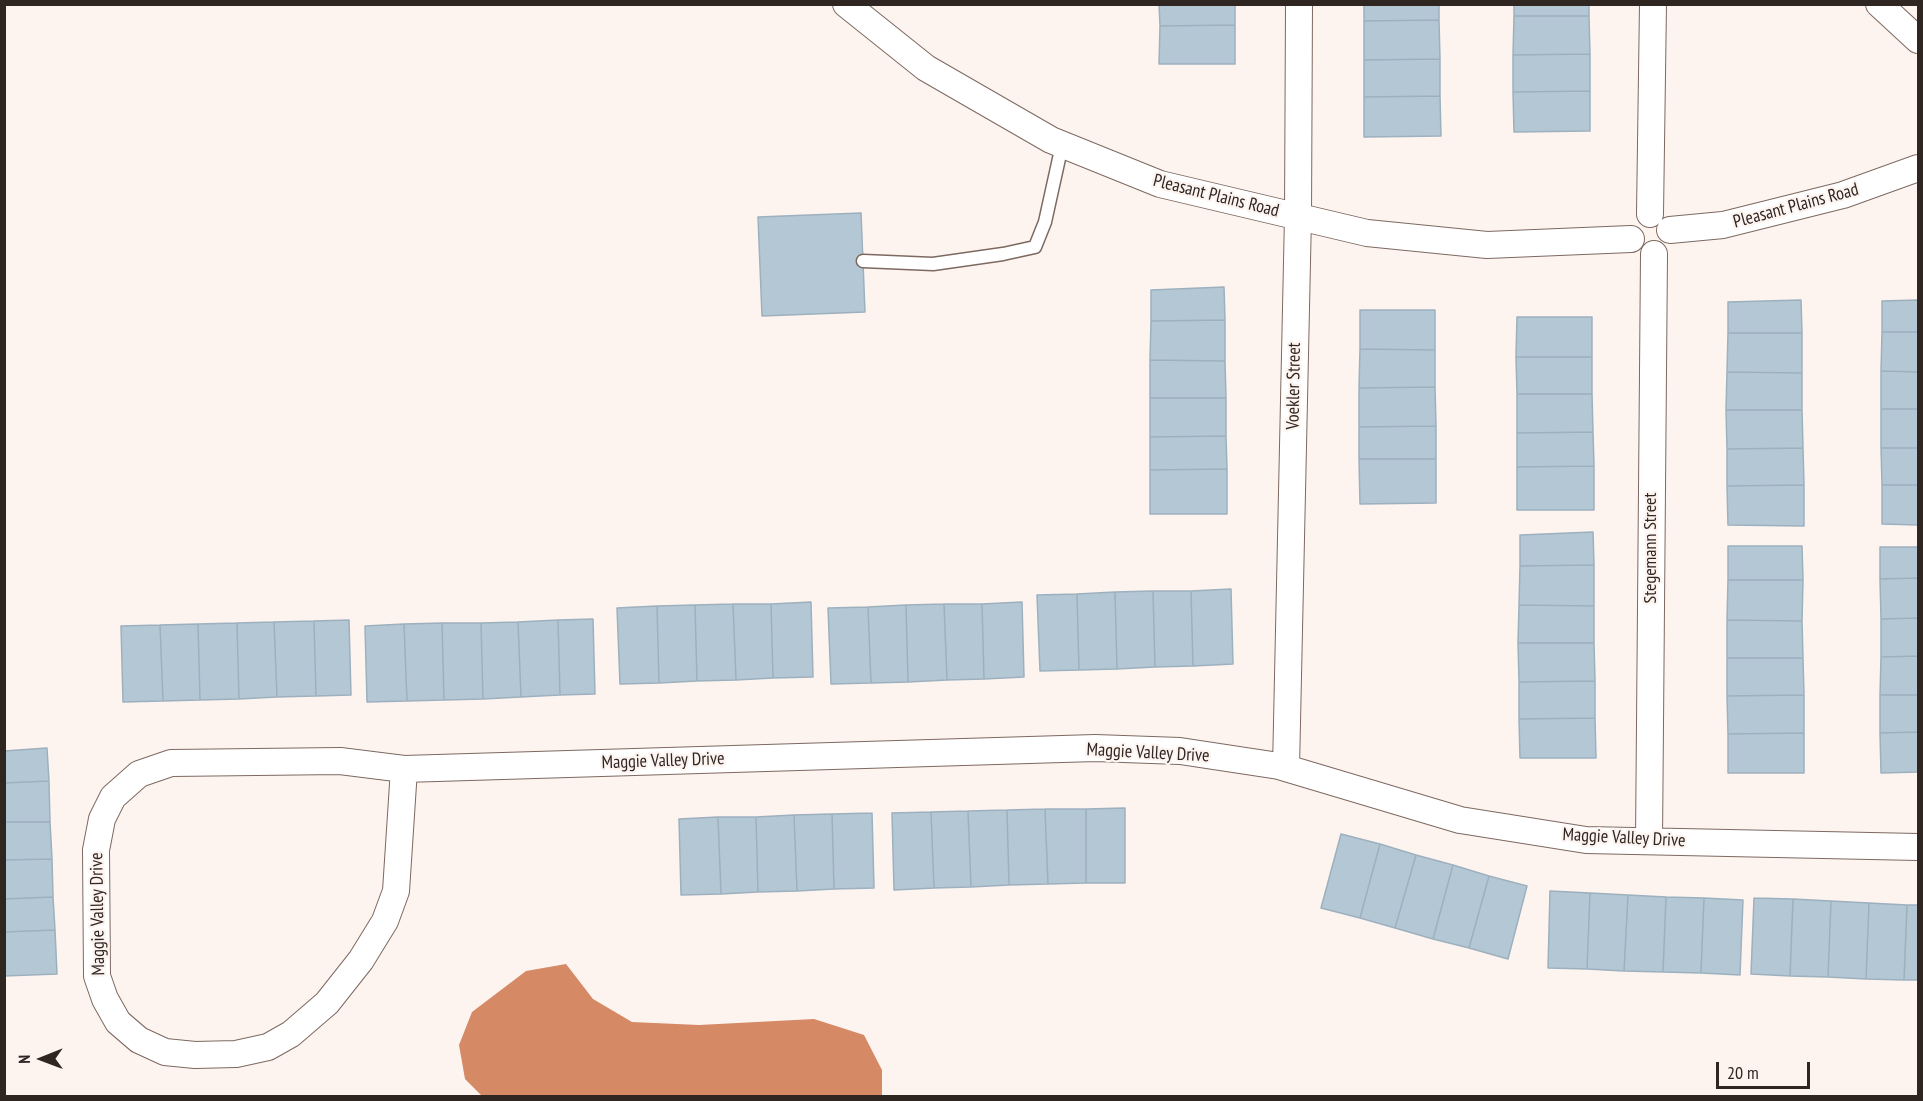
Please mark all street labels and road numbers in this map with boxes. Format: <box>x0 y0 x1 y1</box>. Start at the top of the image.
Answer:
street label: Pleasant Plains Road <box>1151 170 1281 222</box>
street label: Pleasant Plains Road <box>1731 179 1861 233</box>
street label: Voekler Street <box>1282 342 1306 430</box>
street label: Stegemann Street <box>1640 493 1662 603</box>
street label: Maggie Valley Drive <box>1086 739 1210 767</box>
street label: Maggie Valley Drive <box>601 748 725 774</box>
street label: Maggie Valley Drive <box>1562 824 1686 852</box>
street label: Maggie Valley Drive <box>86 852 110 976</box>

